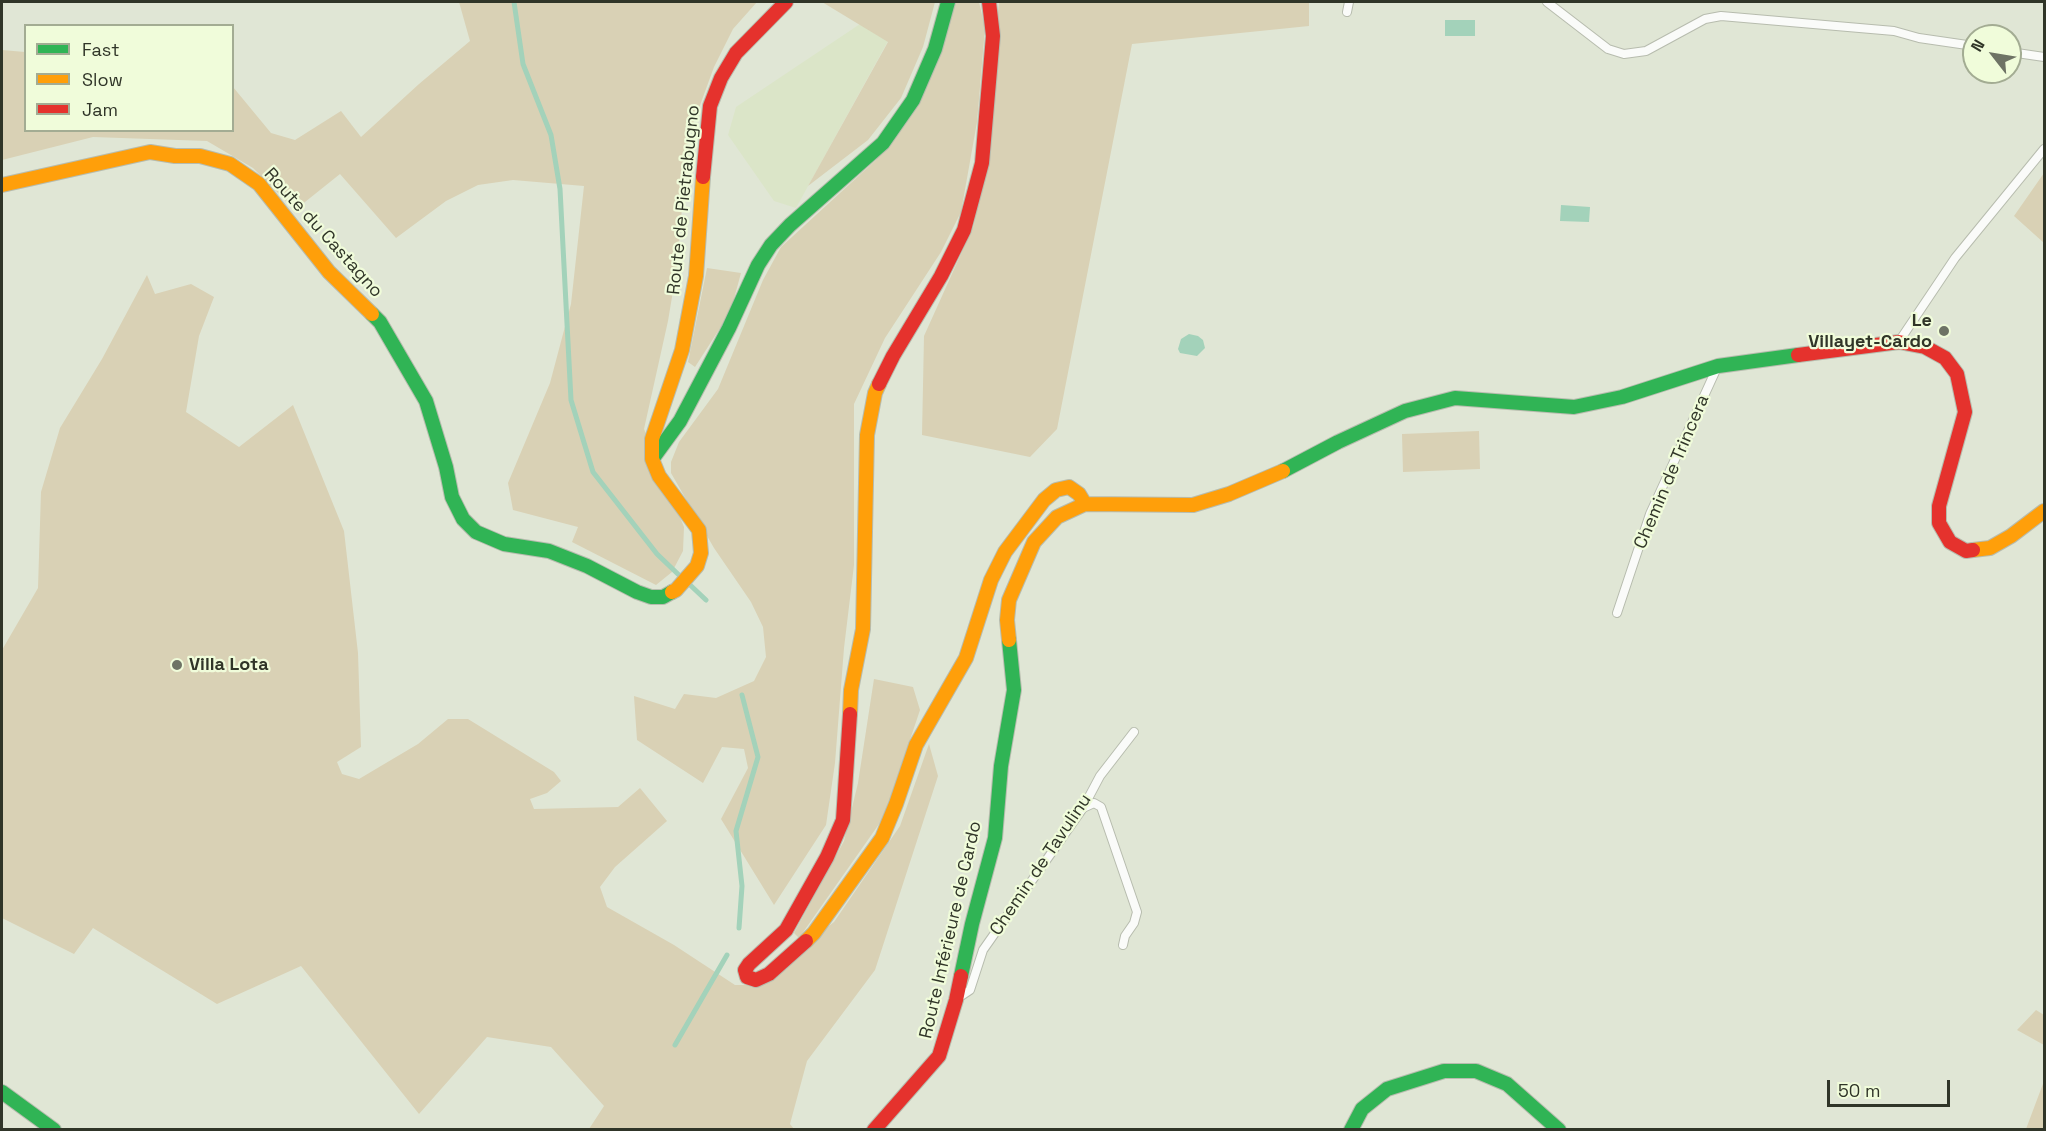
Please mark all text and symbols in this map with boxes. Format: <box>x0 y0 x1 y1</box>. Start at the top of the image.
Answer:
legend <box>24 24 234 132</box>
north arrow <box>1962 24 2022 84</box>
text: N <box>1966 36 1990 56</box>
text: Fast <box>82 38 119 61</box>
text: Slow <box>82 68 123 91</box>
text: Jam <box>82 98 118 121</box>
street label: Route de Pietrabugno <box>663 104 705 296</box>
street label: Route du Castagno <box>259 164 387 302</box>
place label: Le Villayet-Cardo <box>1808 310 1932 352</box>
marker: Le Villayet-Cardo <box>1937 324 1951 338</box>
street label: Chemin de Trincera <box>1630 392 1714 552</box>
place label: Villa Lota <box>189 654 269 676</box>
marker: Villa Lota <box>170 658 184 672</box>
street label: Chemin de Tavulinu <box>986 790 1096 940</box>
street label: Route Inférieure de Cardo <box>915 819 987 1041</box>
scale bar <box>1830 1068 1953 1106</box>
text: 50 m <box>1838 1079 1880 1102</box>

